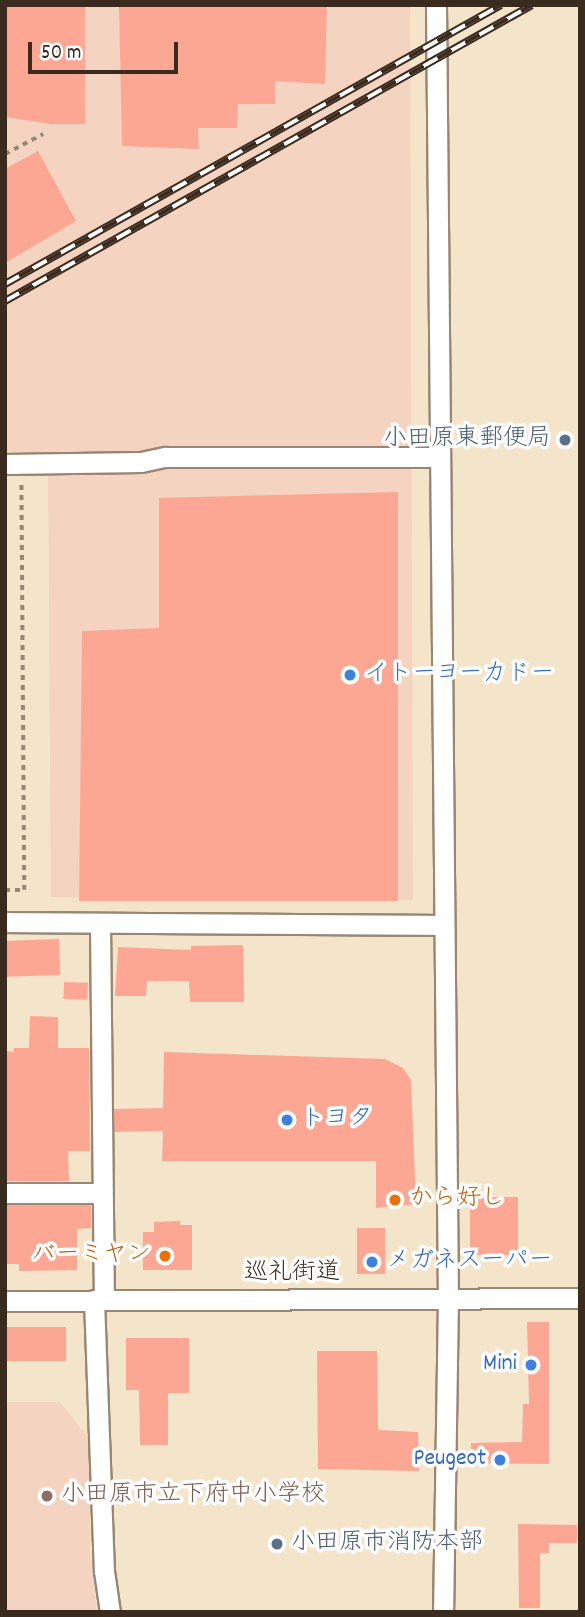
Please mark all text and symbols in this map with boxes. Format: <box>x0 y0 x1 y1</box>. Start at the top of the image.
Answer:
scale bar <box>32 28 182 72</box>
text: 50 m <box>41 39 81 69</box>
place label: 小田原東郵便局 <box>383 426 551 454</box>
marker: 小田原東郵便局 <box>557 432 573 448</box>
place label: イトーヨーカドー <box>364 661 555 689</box>
marker: イトーヨーカドー <box>342 667 358 683</box>
place label: トヨタ <box>301 1106 373 1134</box>
marker: トヨタ <box>279 1112 295 1128</box>
place label: から好し <box>409 1186 505 1214</box>
marker: から好し <box>387 1192 403 1208</box>
place label: バーミヤン <box>31 1242 151 1270</box>
marker: バーミヤン <box>157 1248 173 1264</box>
place label: メガネスーパー <box>386 1248 553 1276</box>
marker: メガネスーパー <box>364 1254 380 1270</box>
street label: 巡礼街道 <box>244 1260 340 1288</box>
place label: Mini <box>483 1351 517 1379</box>
marker: Mini <box>523 1357 539 1373</box>
place label: Peugeot <box>414 1446 486 1474</box>
marker: Peugeot <box>492 1452 508 1468</box>
place label: 小田原市立下府中小学校 <box>61 1482 325 1510</box>
marker: 小田原市立下府中小学校 <box>39 1488 55 1504</box>
place label: 小田原市消防本部 <box>291 1530 483 1558</box>
marker: 小田原市消防本部 <box>269 1536 285 1552</box>

